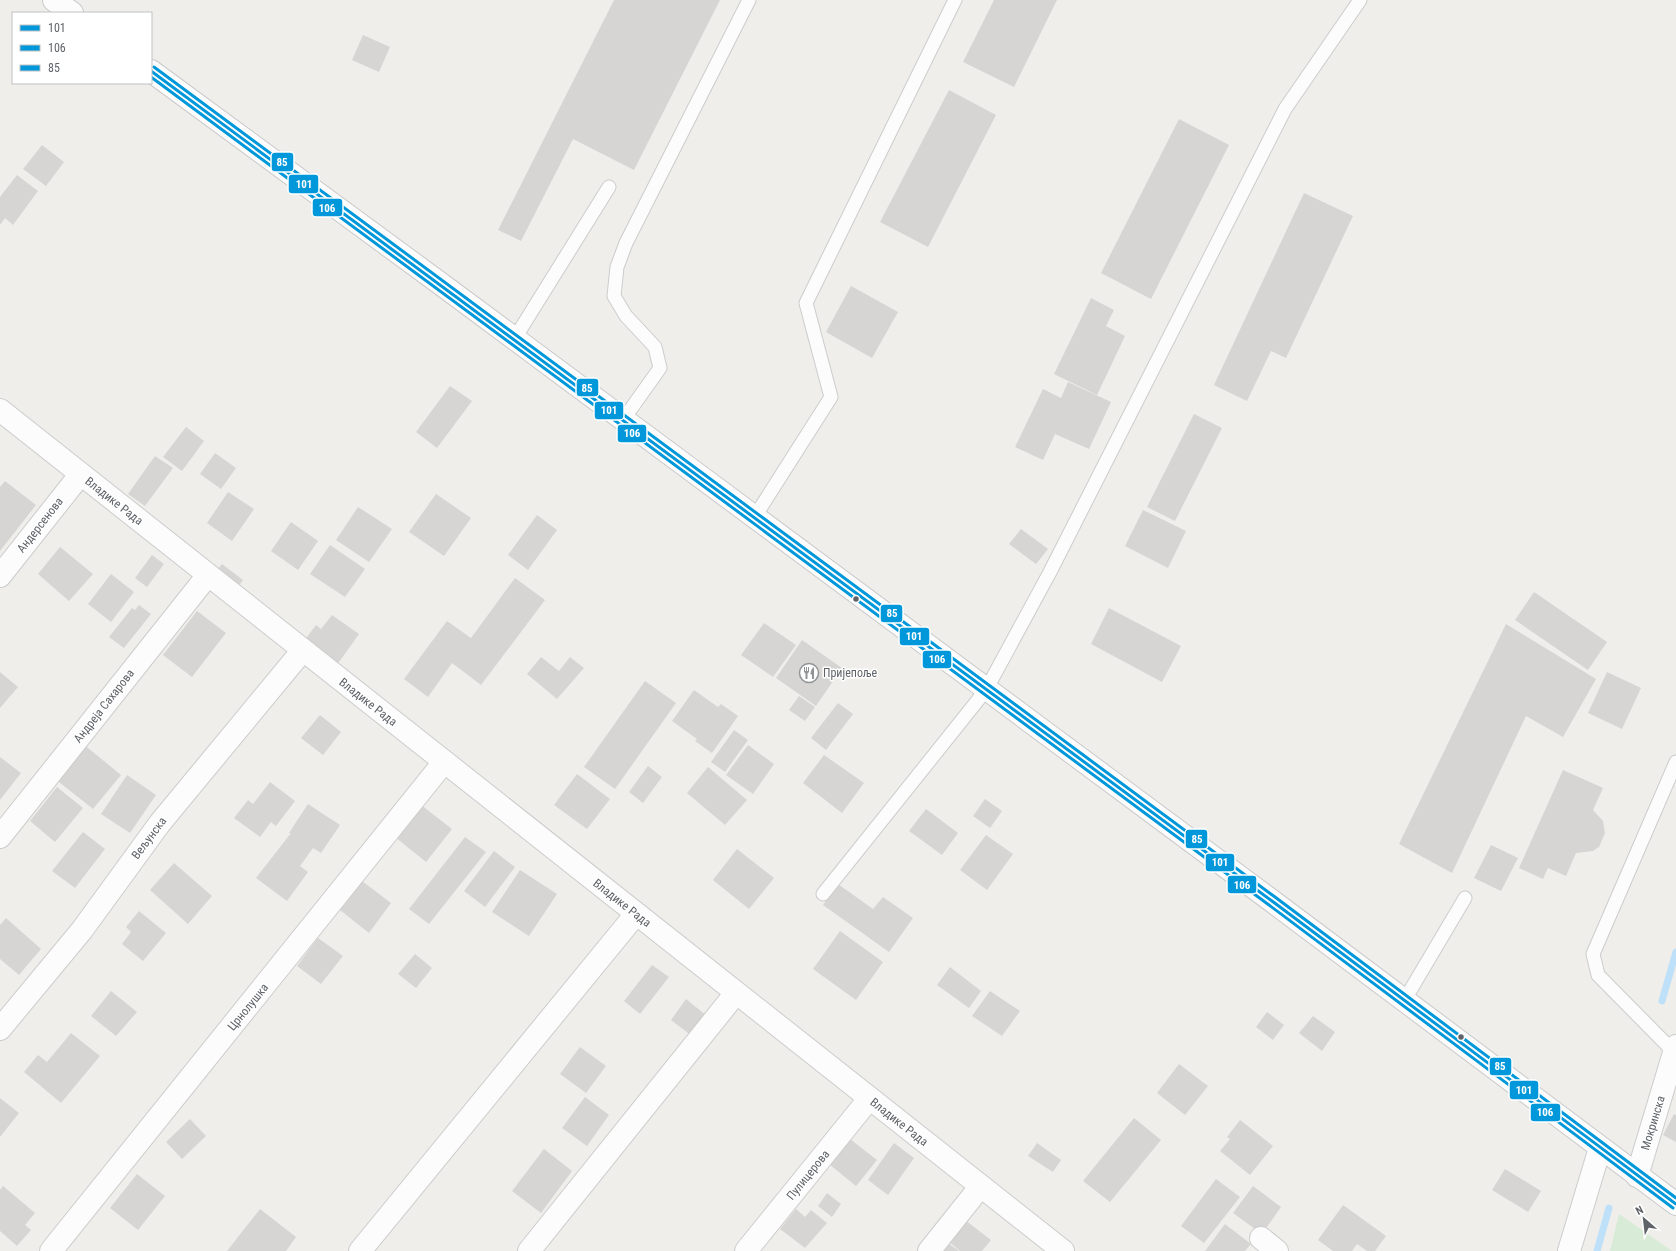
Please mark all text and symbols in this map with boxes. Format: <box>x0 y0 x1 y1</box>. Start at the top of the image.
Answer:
legend <box>12 12 152 84</box>
text: 101 <box>48 21 66 35</box>
text: 106 <box>48 41 66 55</box>
text: 85 <box>48 61 60 75</box>
line badge: 85 <box>271 152 294 172</box>
text: 85 <box>276 156 288 169</box>
line badge: 101 <box>288 174 319 194</box>
text: 101 <box>296 178 312 191</box>
line badge: 106 <box>312 198 343 217</box>
text: 106 <box>319 202 336 215</box>
line badge: 85 <box>576 378 599 397</box>
text: 85 <box>581 382 593 395</box>
line badge: 101 <box>594 401 624 420</box>
text: 101 <box>601 404 617 417</box>
line badge: 106 <box>617 424 647 443</box>
text: 106 <box>624 427 641 440</box>
street label: Владике Рада <box>82 474 146 528</box>
street label: Андерсенова <box>14 494 66 555</box>
unlabelled marker <box>851 594 861 604</box>
line badge: 85 <box>880 604 903 623</box>
text: 85 <box>886 607 898 620</box>
line badge: 101 <box>899 627 930 646</box>
text: 101 <box>906 630 922 643</box>
line badge: 106 <box>922 650 952 669</box>
text: 106 <box>929 653 946 666</box>
restaurant icon: Пријепоље <box>798 662 820 684</box>
street label: Андреја Сахарова <box>71 666 137 746</box>
place label: Пријепоље <box>823 666 878 680</box>
street label: Владике Рада <box>336 675 400 729</box>
street label: Вељунска <box>129 814 169 862</box>
line badge: 85 <box>1185 829 1208 849</box>
text: 85 <box>1191 833 1203 846</box>
line badge: 101 <box>1205 853 1235 872</box>
text: 101 <box>1212 856 1228 869</box>
line badge: 106 <box>1227 875 1257 894</box>
street label: Владике Рада <box>590 876 654 930</box>
text: 106 <box>1234 879 1251 892</box>
street label: Црнолушка <box>225 980 271 1033</box>
unlabelled marker <box>1456 1032 1466 1042</box>
line badge: 85 <box>1489 1057 1512 1076</box>
text: 85 <box>1494 1060 1506 1073</box>
line badge: 101 <box>1509 1080 1539 1100</box>
text: 101 <box>1516 1084 1532 1097</box>
street label: Мокринска <box>1638 1094 1668 1152</box>
street label: Владике Рада <box>867 1095 931 1149</box>
line badge: 106 <box>1530 1103 1561 1122</box>
text: 106 <box>1537 1106 1554 1119</box>
street label: Пулицерова <box>784 1147 833 1203</box>
north arrow <box>1624 1199 1664 1239</box>
text: N <box>1634 1203 1646 1218</box>

